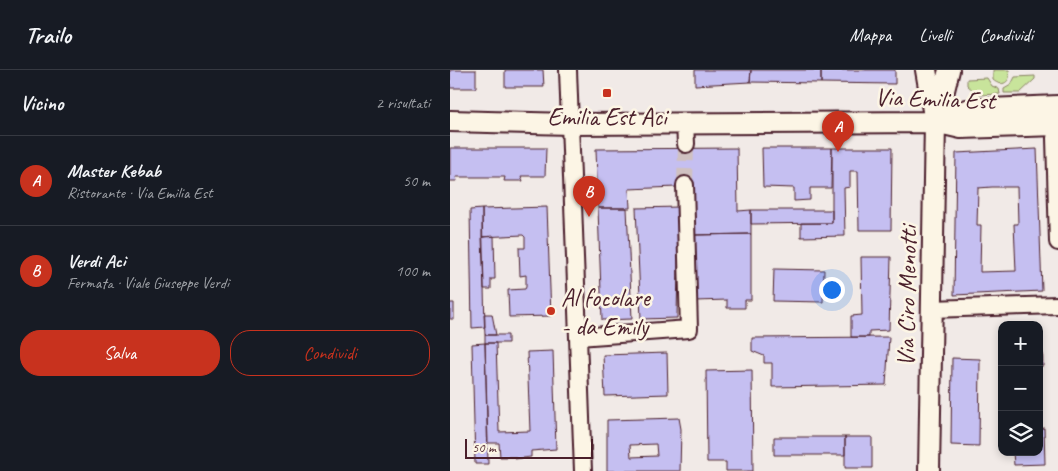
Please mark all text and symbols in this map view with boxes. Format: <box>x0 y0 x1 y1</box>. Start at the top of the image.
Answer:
text: Trailo <box>25 20 71 50</box>
text: Mappa <box>850 24 891 46</box>
text: Livelli <box>919 24 952 46</box>
text: Condividi <box>980 24 1033 46</box>
street label: Via Emilia Est <box>874 81 998 117</box>
marker: Emilia Est Aci <box>601 87 613 99</box>
text: Vicino <box>20 90 63 116</box>
text: 2 risultati <box>376 93 430 113</box>
place label: Emilia Est Aci <box>547 101 670 133</box>
pin: A <box>822 111 854 152</box>
text: Master Kebab <box>67 159 161 183</box>
text: A <box>32 171 40 191</box>
text: 50 m <box>403 171 430 191</box>
pin: B <box>573 176 605 217</box>
text: Ristorante · Via Emilia Est <box>67 183 212 203</box>
street label: Via Ciro Menotti <box>890 222 924 367</box>
text: Verdi Aci <box>67 249 126 273</box>
text: B <box>32 261 40 281</box>
text: 100 m <box>396 261 430 281</box>
text: Fermata · Viale Giuseppe Verdi <box>67 273 229 293</box>
your location <box>819 277 845 303</box>
place label: Al focolare - da Emily <box>561 282 652 343</box>
marker: Al focolare - da Emily <box>545 305 557 317</box>
map controls <box>998 321 1043 456</box>
button: + <box>998 321 1043 366</box>
button: Salva <box>20 330 220 376</box>
button: Condividi <box>230 330 430 376</box>
button: − <box>998 366 1043 411</box>
button: layers <box>998 411 1043 456</box>
scale bar <box>465 436 592 459</box>
text: 50 m <box>472 439 496 456</box>

